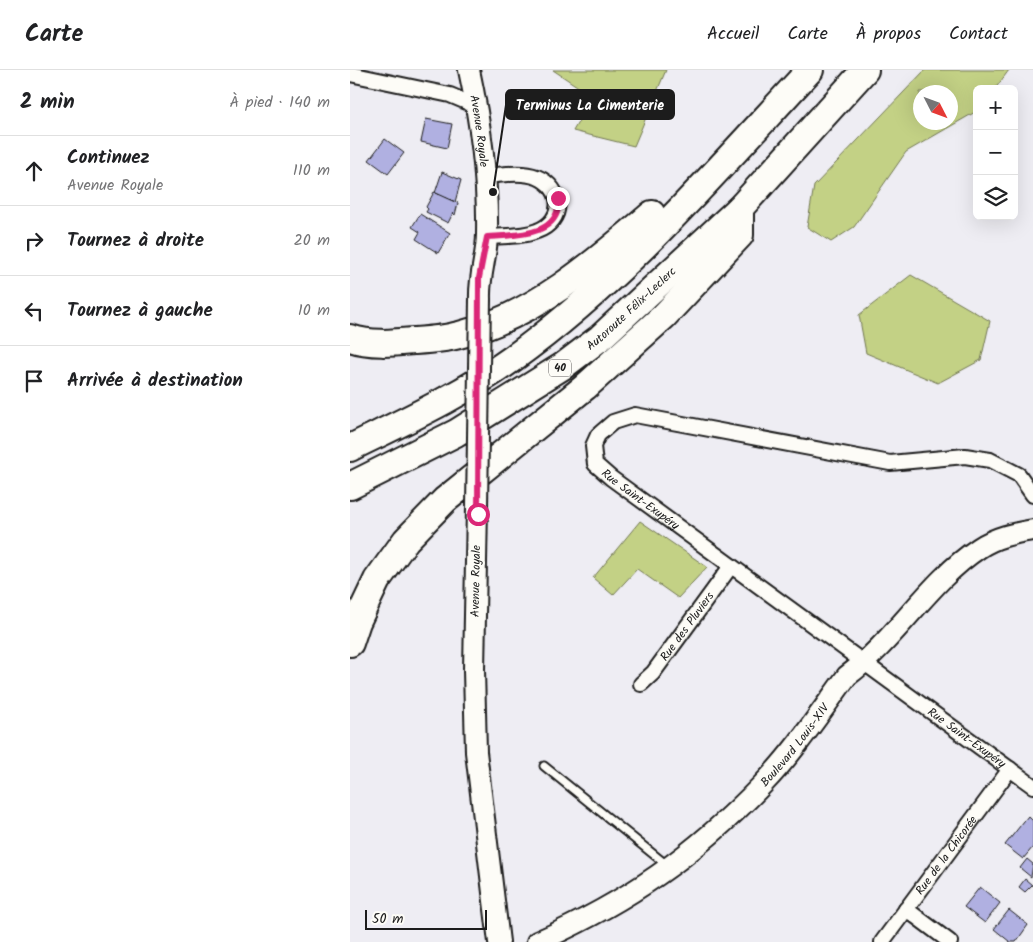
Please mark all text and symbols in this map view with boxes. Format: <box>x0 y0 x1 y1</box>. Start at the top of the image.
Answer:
text: Carte <box>25 15 83 54</box>
text: Accueil <box>707 20 760 49</box>
text: Carte <box>788 20 828 49</box>
text: À propos <box>856 20 921 49</box>
text: Contact <box>949 20 1008 49</box>
north arrow <box>913 85 958 130</box>
map controls <box>973 85 1018 220</box>
button: + <box>973 85 1018 130</box>
text: 2 min <box>20 86 75 119</box>
text: À pied · 140 m <box>230 90 330 115</box>
callout: Terminus La Cimenterie <box>506 90 674 119</box>
street label: Avenue Royale <box>465 93 494 168</box>
text: Terminus La Cimenterie <box>516 95 664 117</box>
button: − <box>973 130 1018 175</box>
text: Continuez <box>67 143 150 173</box>
icon: ahead <box>20 157 48 185</box>
text: 110 m <box>293 158 330 183</box>
text: Avenue Royale <box>67 173 163 198</box>
button: layers <box>973 175 1018 220</box>
route end <box>547 187 570 210</box>
text: Tournez à droite <box>67 226 204 256</box>
icon: right <box>20 227 48 255</box>
text: 20 m <box>294 228 330 253</box>
street label: Autoroute Félix-Leclerc <box>582 262 680 355</box>
text: Tournez à gauche <box>67 296 213 326</box>
icon: left <box>20 297 48 325</box>
text: 10 m <box>298 298 330 323</box>
road number: 40 <box>549 360 571 376</box>
text: Arrivée à destination <box>67 366 243 396</box>
icon: arrive <box>20 367 48 395</box>
street label: Rue Saint-Exupéry <box>597 464 684 535</box>
route start <box>467 503 490 526</box>
street label: Avenue Royale <box>466 544 486 617</box>
street label: Rue des Pluviers <box>655 588 719 665</box>
street label: Boulevard Louis-XIV <box>756 698 835 791</box>
street label: Rue Saint-Exupéry <box>924 703 1010 773</box>
street label: Rue de la Chicorée <box>910 811 982 899</box>
scale bar <box>365 907 488 930</box>
text: 50 m <box>372 908 403 930</box>

